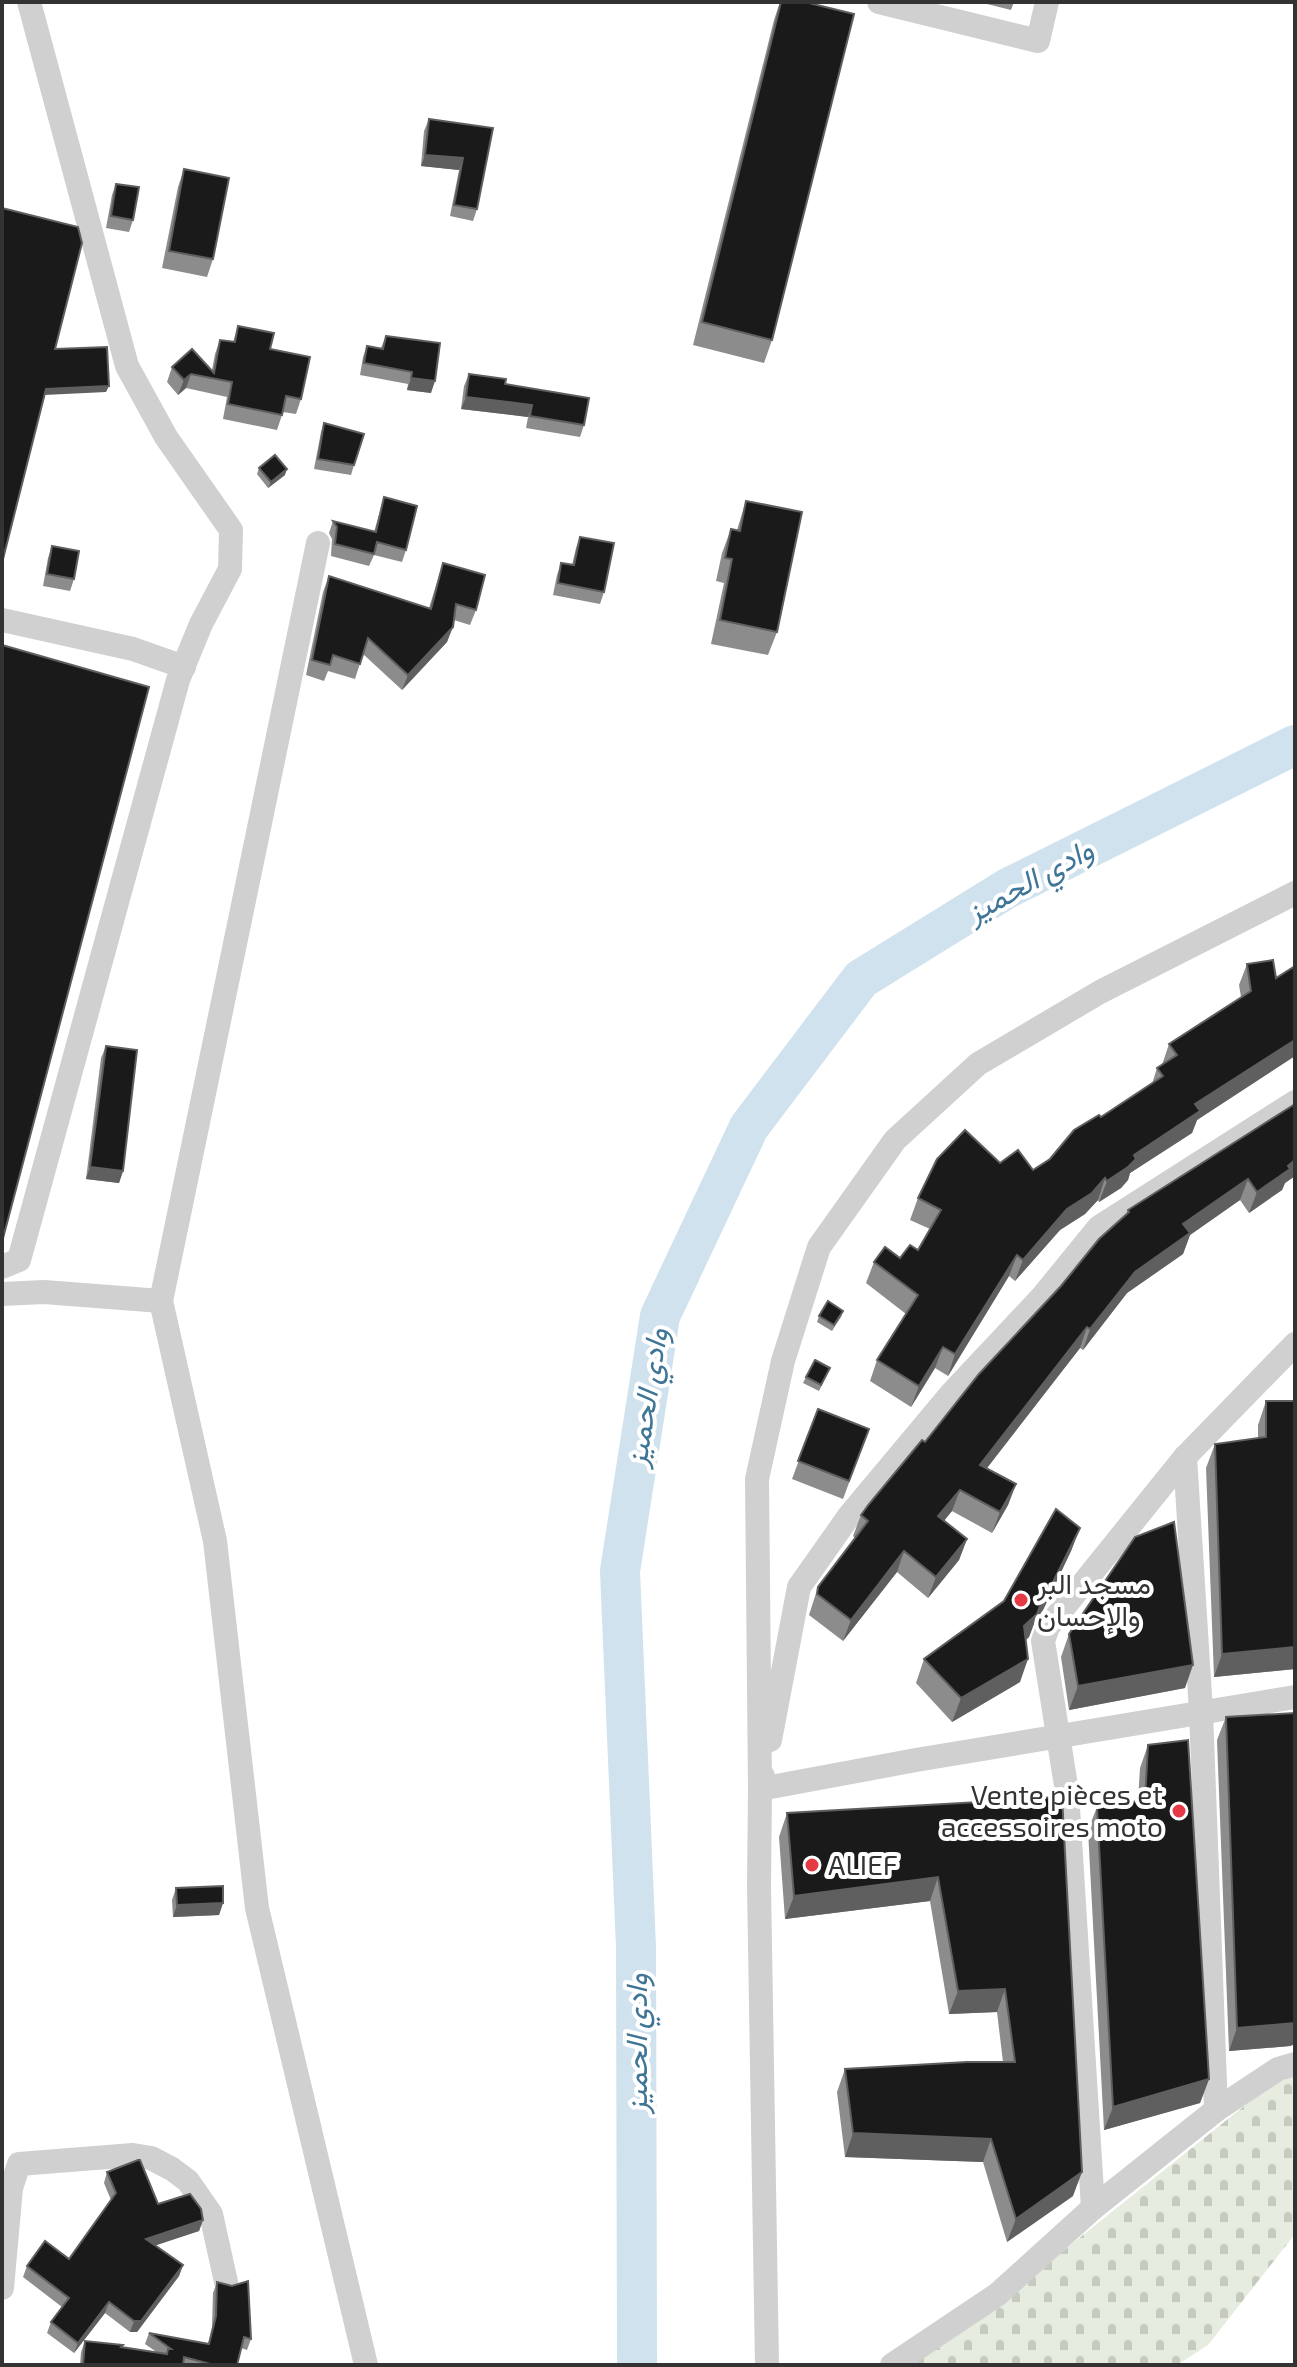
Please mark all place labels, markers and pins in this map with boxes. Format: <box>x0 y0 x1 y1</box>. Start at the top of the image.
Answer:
place label: مسجد البر والإحسان <box>1036 1566 1151 1635</box>
marker: مسجد البر والإحسان <box>1012 1591 1030 1609</box>
place label: Vente pièces et accessoires moto <box>941 1777 1163 1843</box>
marker: Vente pièces et accessoires moto <box>1170 1802 1188 1820</box>
place label: ALIEF <box>828 1847 898 1881</box>
marker: ALIEF <box>803 1856 821 1874</box>

